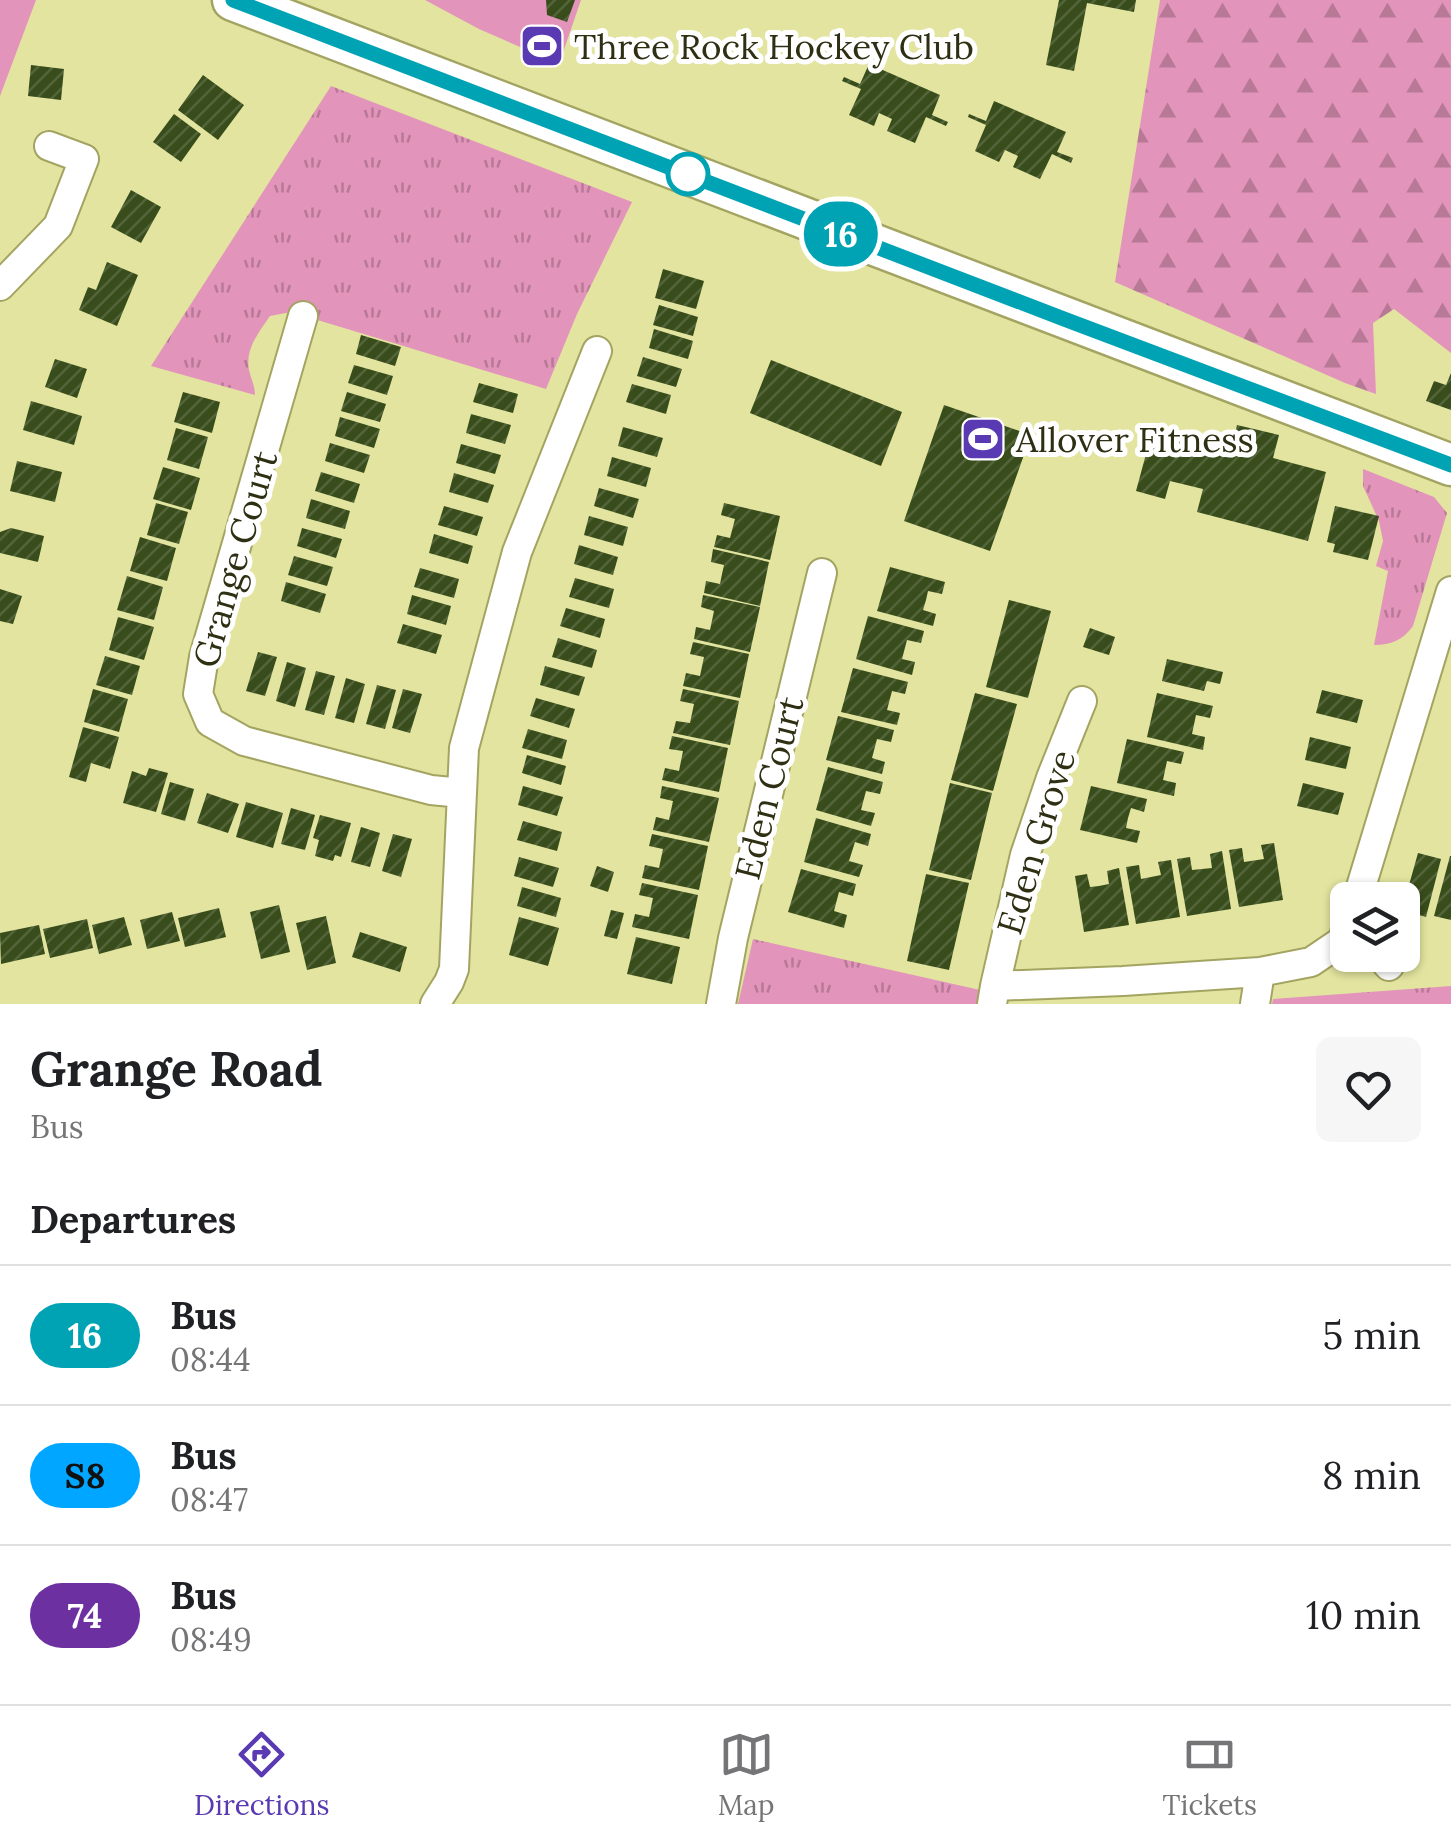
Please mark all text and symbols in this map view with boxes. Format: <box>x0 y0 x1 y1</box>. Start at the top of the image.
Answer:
sports icon: Three Rock Hockey Club <box>519 23 565 69</box>
place label: Three Rock Hockey Club <box>574 24 974 69</box>
unlabelled marker <box>667 153 709 195</box>
line badge: 16 <box>796 202 886 266</box>
text: 16 <box>824 212 858 257</box>
sports icon: Allover Fitness <box>960 416 1006 462</box>
place label: Allover Fitness <box>1015 417 1254 462</box>
street label: Grange Court <box>183 445 287 672</box>
street label: Eden Court <box>725 691 814 884</box>
street label: Eden Grove <box>987 744 1085 940</box>
map controls <box>1330 882 1420 972</box>
button: layers <box>1330 882 1420 972</box>
button: heart <box>1316 1037 1421 1142</box>
text: Grange Road <box>30 1038 323 1099</box>
text: Bus <box>30 1106 84 1147</box>
text: Departures <box>30 1195 236 1243</box>
text: Bus <box>170 1291 237 1339</box>
text: 5 min <box>1323 1311 1421 1359</box>
text: 16 <box>68 1313 102 1358</box>
text: 08:44 <box>170 1339 251 1380</box>
text: Bus <box>170 1431 237 1479</box>
text: 8 min <box>1322 1451 1421 1499</box>
text: S8 <box>65 1453 105 1498</box>
text: 08:47 <box>170 1479 248 1520</box>
text: Bus <box>170 1571 237 1619</box>
text: 10 min <box>1306 1591 1421 1639</box>
text: 74 <box>68 1593 102 1638</box>
text: 08:49 <box>170 1619 252 1660</box>
tab: Directions <box>194 1727 330 1823</box>
tab: Map <box>718 1727 775 1823</box>
tab: Tickets <box>1163 1727 1257 1823</box>

